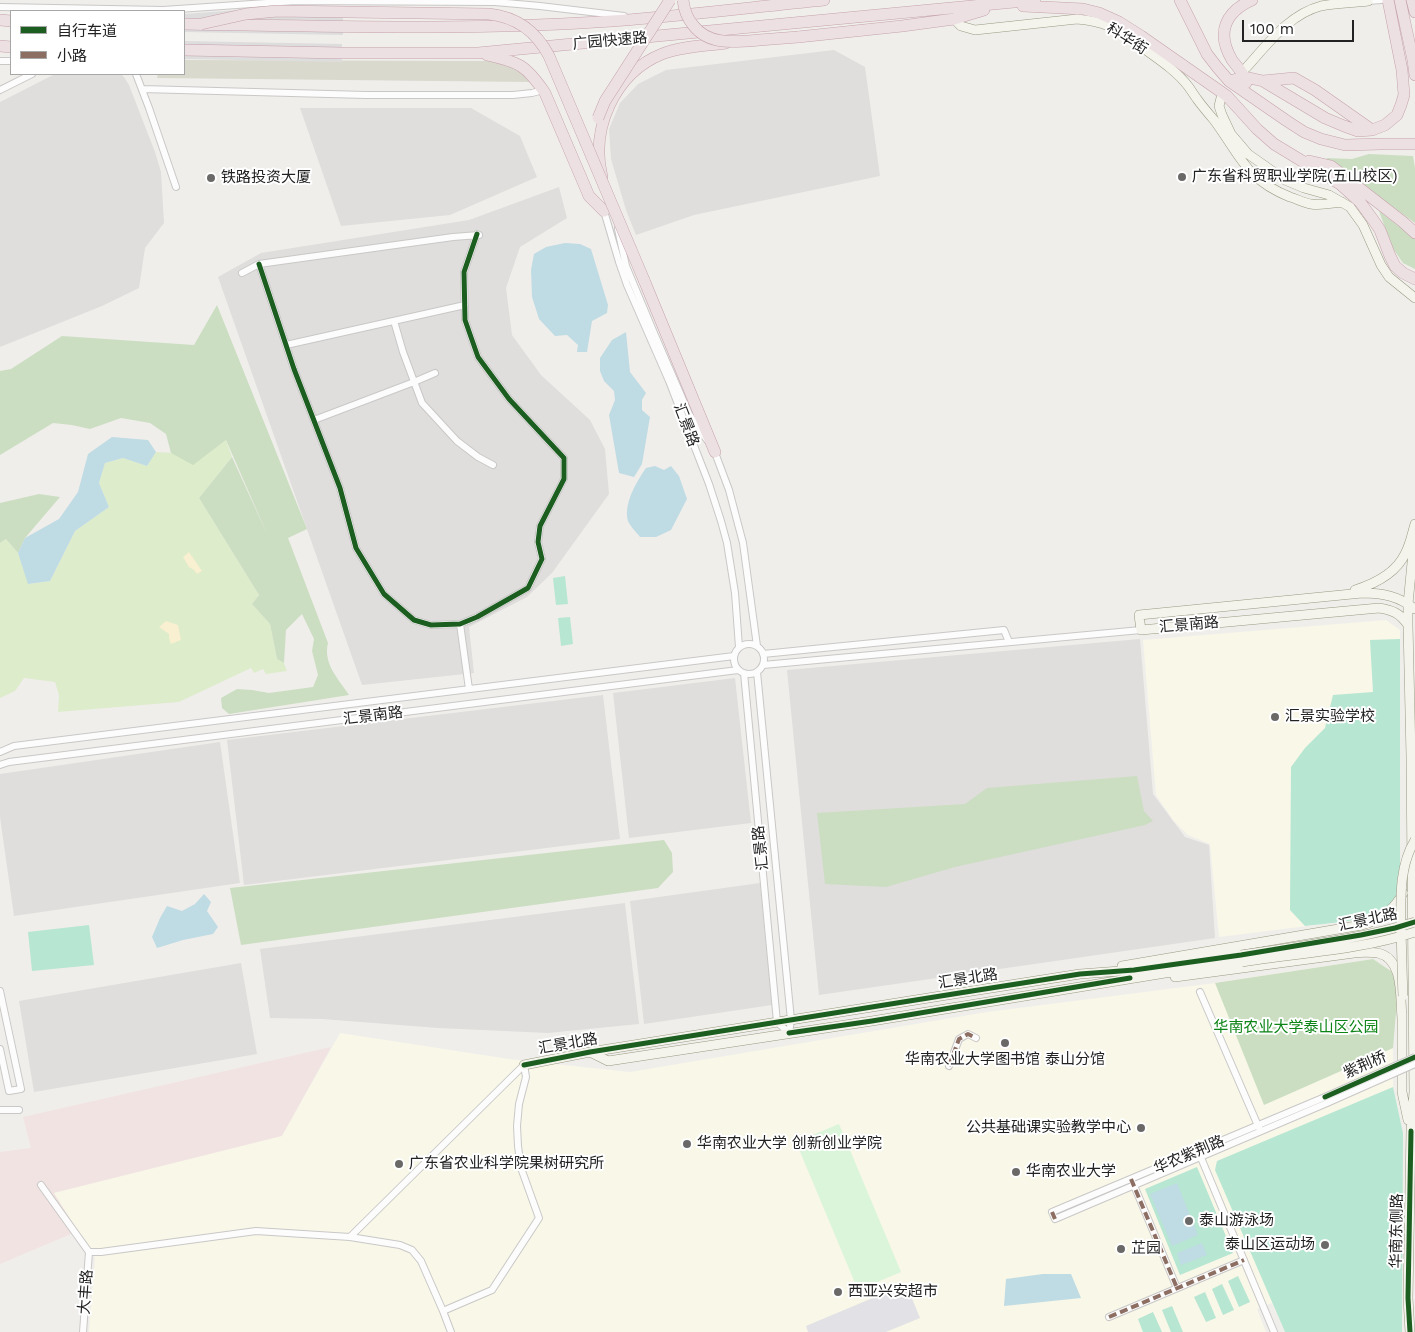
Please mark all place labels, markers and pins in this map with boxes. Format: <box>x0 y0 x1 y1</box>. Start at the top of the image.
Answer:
place label: 广东省科贸职业学院(五山校区) <box>1192 168 1397 186</box>
place label: 铁路投资大厦 <box>221 169 311 187</box>
marker: 广东省科贸职业学院(五山校区) <box>1176 171 1188 183</box>
marker: 铁路投资大厦 <box>205 172 217 184</box>
place label: 汇景实验学校 <box>1285 708 1375 726</box>
marker: 汇景实验学校 <box>1269 711 1281 723</box>
marker: 华南农业大学图书馆 泰山分馆 <box>999 1037 1011 1049</box>
place label: 华南农业大学图书馆 泰山分馆 <box>905 1051 1105 1069</box>
place label: 公共基础课实验教学中心 <box>966 1119 1131 1137</box>
marker: 公共基础课实验教学中心 <box>1135 1122 1147 1134</box>
place label: 华南农业大学 创新创业学院 <box>697 1135 882 1153</box>
marker: 华南农业大学 创新创业学院 <box>681 1138 693 1150</box>
place label: 广东省农业科学院果树研究所 <box>409 1155 604 1173</box>
marker: 广东省农业科学院果树研究所 <box>393 1158 405 1170</box>
place label: 华南农业大学 <box>1026 1163 1116 1181</box>
marker: 华南农业大学 <box>1010 1166 1022 1178</box>
place label: 泰山游泳场 <box>1199 1212 1274 1230</box>
marker: 泰山游泳场 <box>1183 1215 1195 1227</box>
place label: 泰山区运动场 <box>1225 1236 1315 1254</box>
marker: 泰山区运动场 <box>1319 1239 1331 1251</box>
place label: 芷园 <box>1131 1240 1161 1258</box>
marker: 芷园 <box>1115 1243 1127 1255</box>
place label: 西亚兴安超市 <box>848 1283 938 1301</box>
marker: 西亚兴安超市 <box>832 1286 844 1298</box>

